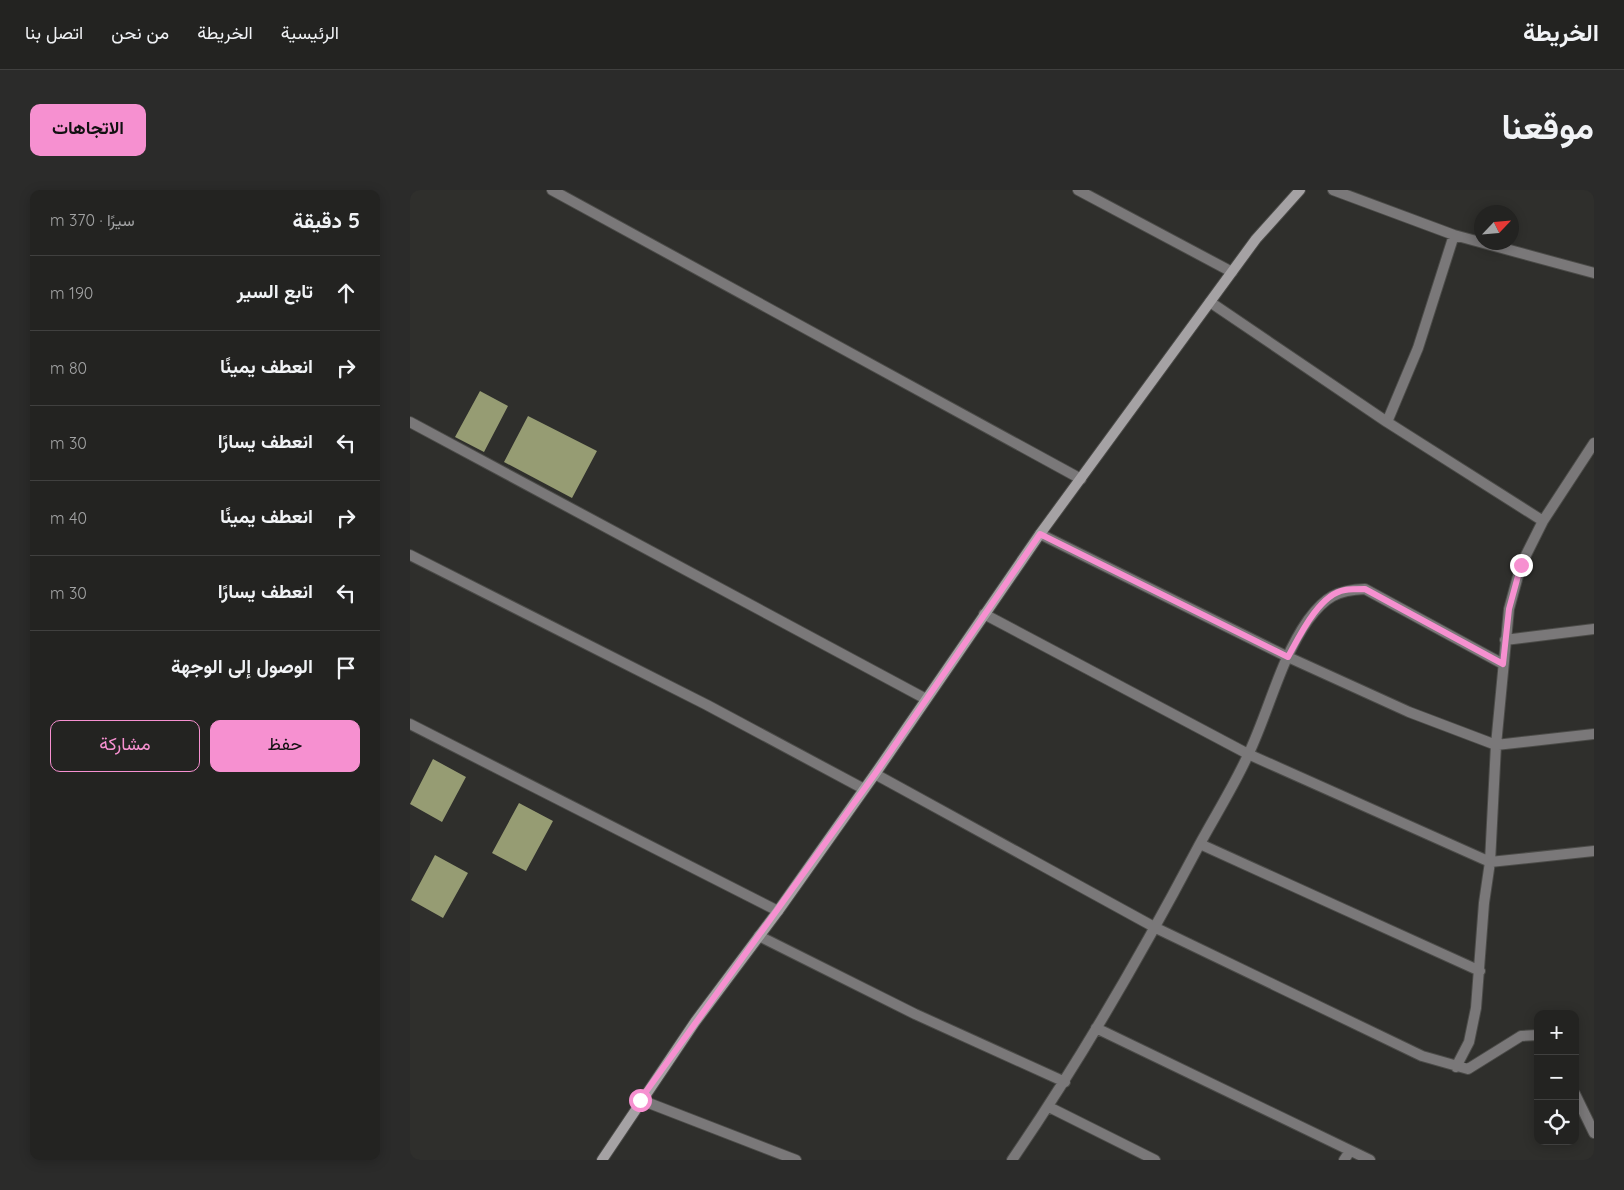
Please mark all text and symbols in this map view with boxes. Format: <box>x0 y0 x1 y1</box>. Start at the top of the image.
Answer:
text: الخريطة <box>1523 17 1599 47</box>
text: اتصل بنا <box>25 21 83 44</box>
text: من نحن <box>111 21 169 44</box>
text: الخريطة <box>197 21 253 44</box>
text: الرئيسية <box>281 21 339 44</box>
button: الاتجاهات <box>30 104 146 156</box>
text: موقعنا <box>1501 104 1594 148</box>
north arrow <box>1474 205 1519 250</box>
text: 5 دقيقة <box>292 207 360 233</box>
text: سيرًا · 370 m <box>50 210 135 230</box>
text: تابع السير <box>237 279 313 303</box>
icon: ahead <box>332 279 360 307</box>
text: 190 m <box>50 283 93 303</box>
text: انعطف يمينًا <box>220 354 313 378</box>
icon: right <box>332 354 360 382</box>
text: 80 m <box>50 358 87 378</box>
text: انعطف يسارًا <box>218 429 313 453</box>
icon: left <box>332 429 360 457</box>
text: 30 m <box>50 433 87 453</box>
text: انعطف يمينًا <box>220 504 313 528</box>
icon: right <box>332 504 360 532</box>
text: 40 m <box>50 508 87 528</box>
route end <box>1510 554 1533 577</box>
text: انعطف يسارًا <box>218 579 313 603</box>
icon: left <box>332 579 360 607</box>
text: 30 m <box>50 583 87 603</box>
text: الوصول إلى الوجهة <box>171 654 313 678</box>
icon: arrive <box>332 654 360 682</box>
button: مشاركة <box>50 720 200 772</box>
button: حفظ <box>210 720 360 772</box>
map controls <box>1534 1010 1579 1145</box>
button: + <box>1534 1010 1579 1055</box>
button: − <box>1534 1055 1579 1100</box>
route start <box>629 1089 652 1112</box>
button: locate <box>1534 1100 1579 1145</box>

